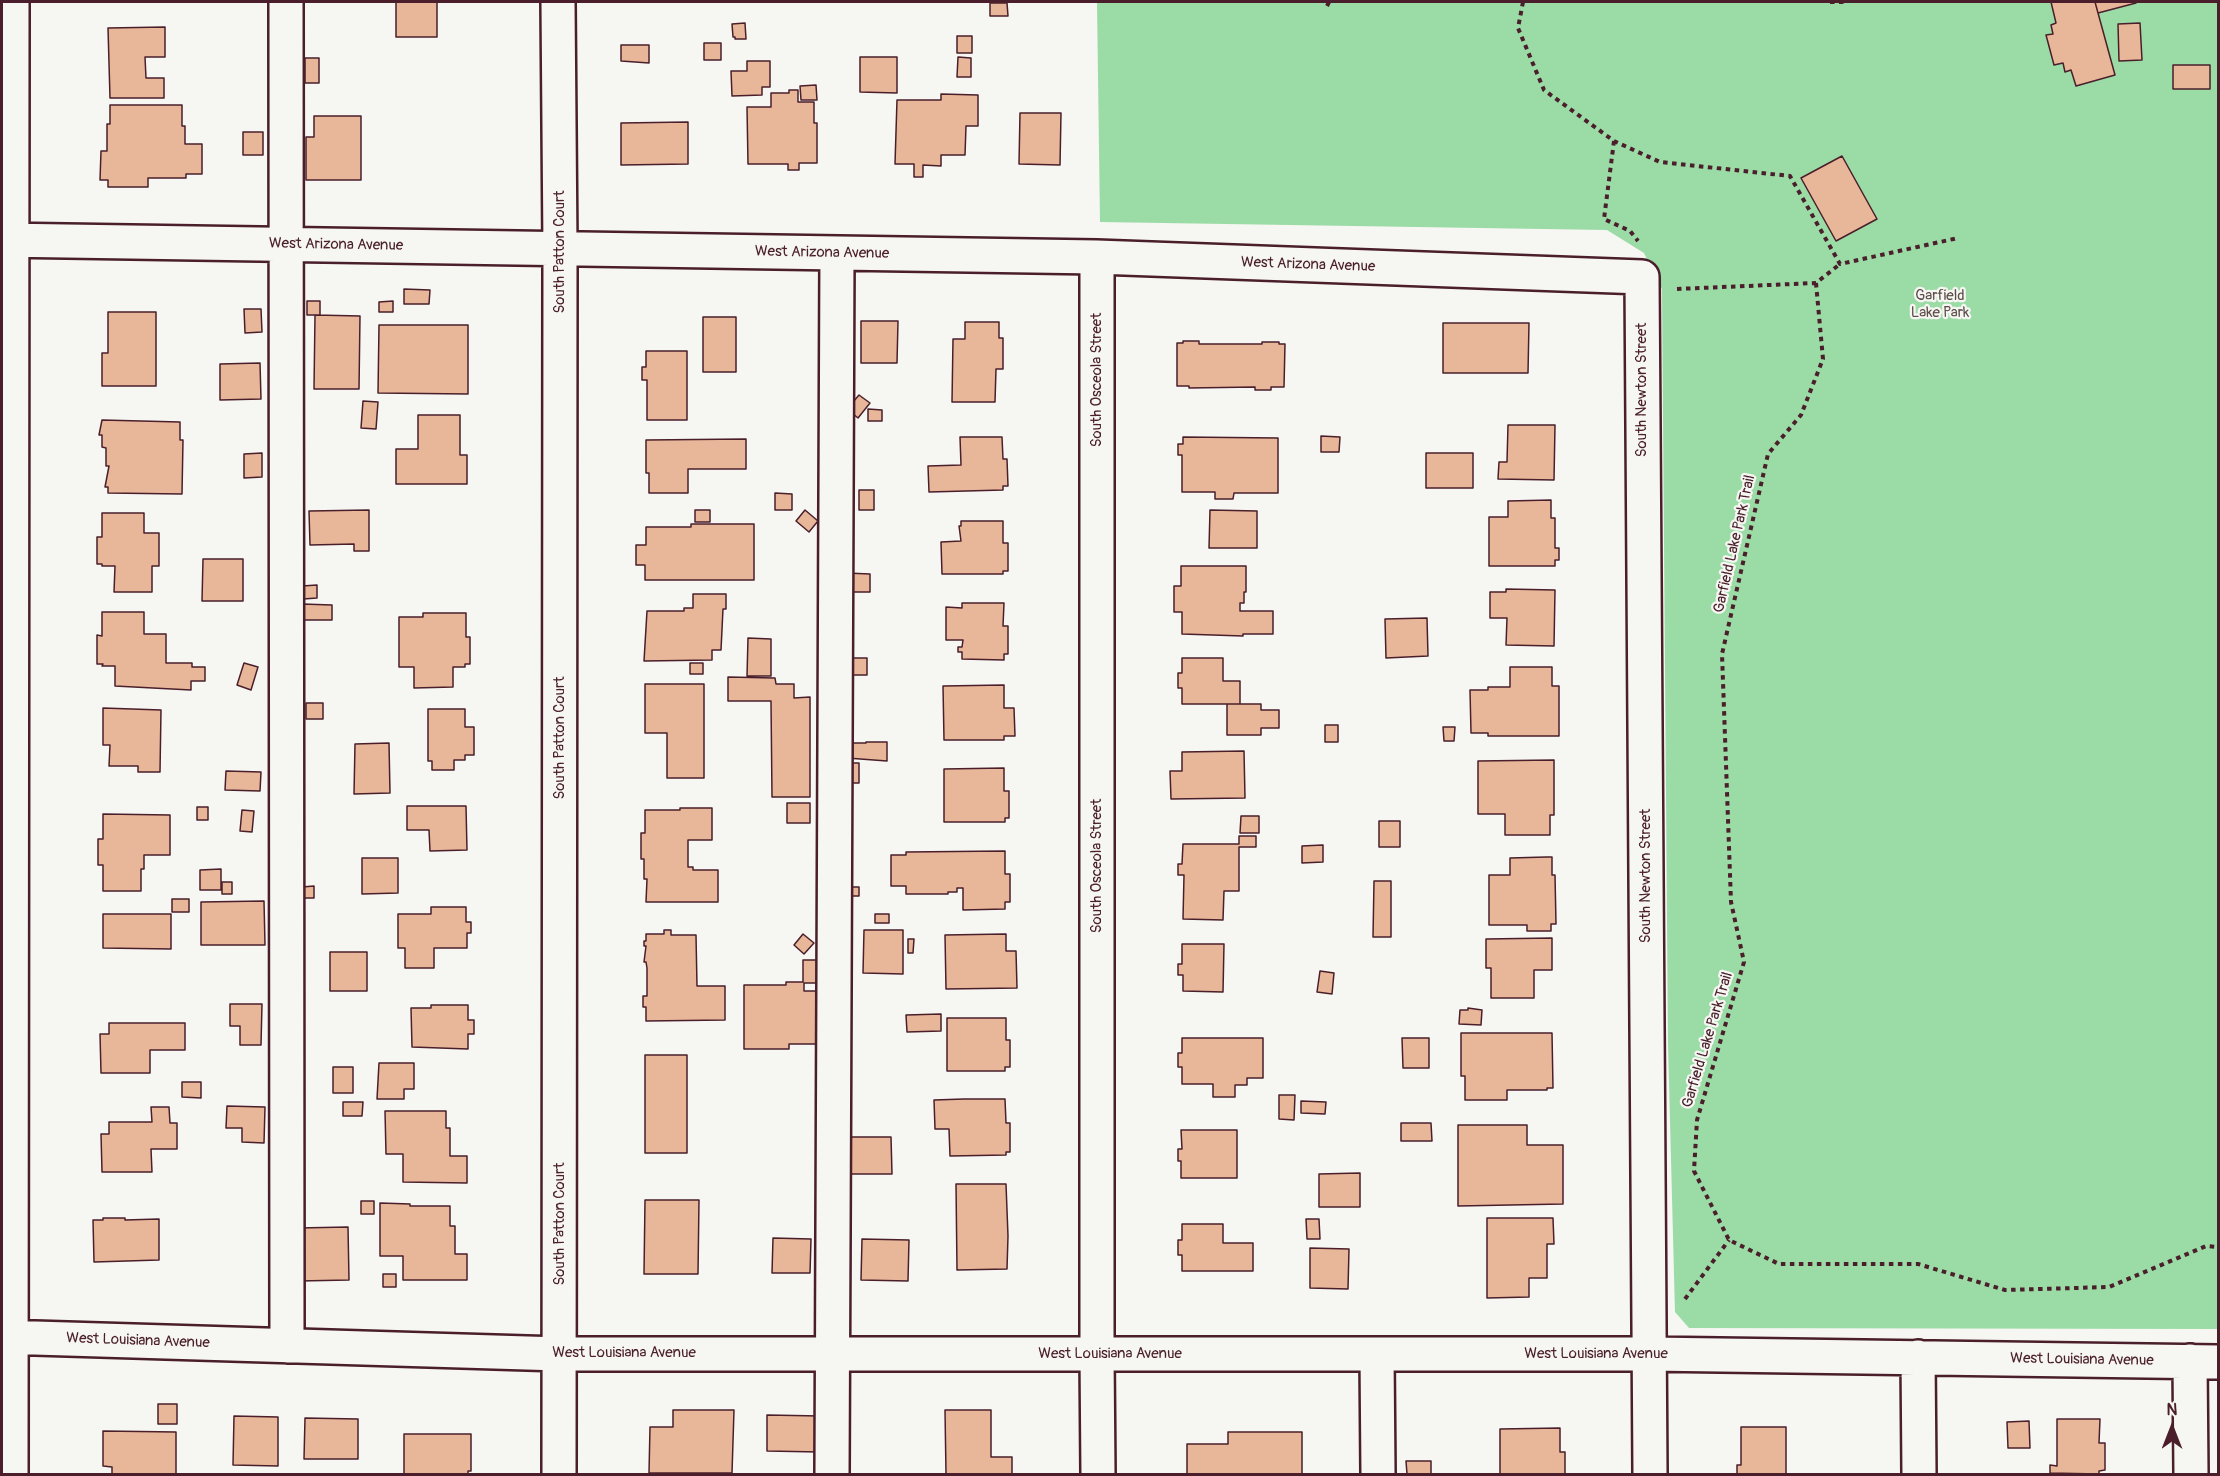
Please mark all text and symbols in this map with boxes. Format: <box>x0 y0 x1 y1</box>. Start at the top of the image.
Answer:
street label: South Patton Court <box>551 191 569 313</box>
street label: West Arizona Avenue <box>269 235 403 255</box>
street label: West Arizona Avenue <box>755 243 889 263</box>
street label: West Arizona Avenue <box>1240 254 1376 276</box>
park label: Garfield Lake Park <box>1911 287 1969 322</box>
street label: South Osceola Street <box>1088 313 1106 447</box>
street label: South Newton Street <box>1633 323 1651 457</box>
street label: Garfield Lake Park Trail <box>1710 473 1760 615</box>
street label: South Patton Court <box>551 677 569 799</box>
street label: South Osceola Street <box>1088 799 1106 933</box>
street label: South Newton Street <box>1637 809 1655 943</box>
street label: Garfield Lake Park Trail <box>1679 970 1737 1110</box>
street label: South Patton Court <box>551 1163 569 1285</box>
street label: West Louisiana Avenue <box>66 1329 210 1353</box>
street label: West Louisiana Avenue <box>552 1344 696 1362</box>
street label: West Louisiana Avenue <box>1038 1345 1182 1363</box>
street label: West Louisiana Avenue <box>1524 1345 1668 1363</box>
street label: West Louisiana Avenue <box>2010 1350 2154 1370</box>
north arrow <box>2142 1398 2202 1458</box>
text: N <box>2167 1400 2177 1420</box>

